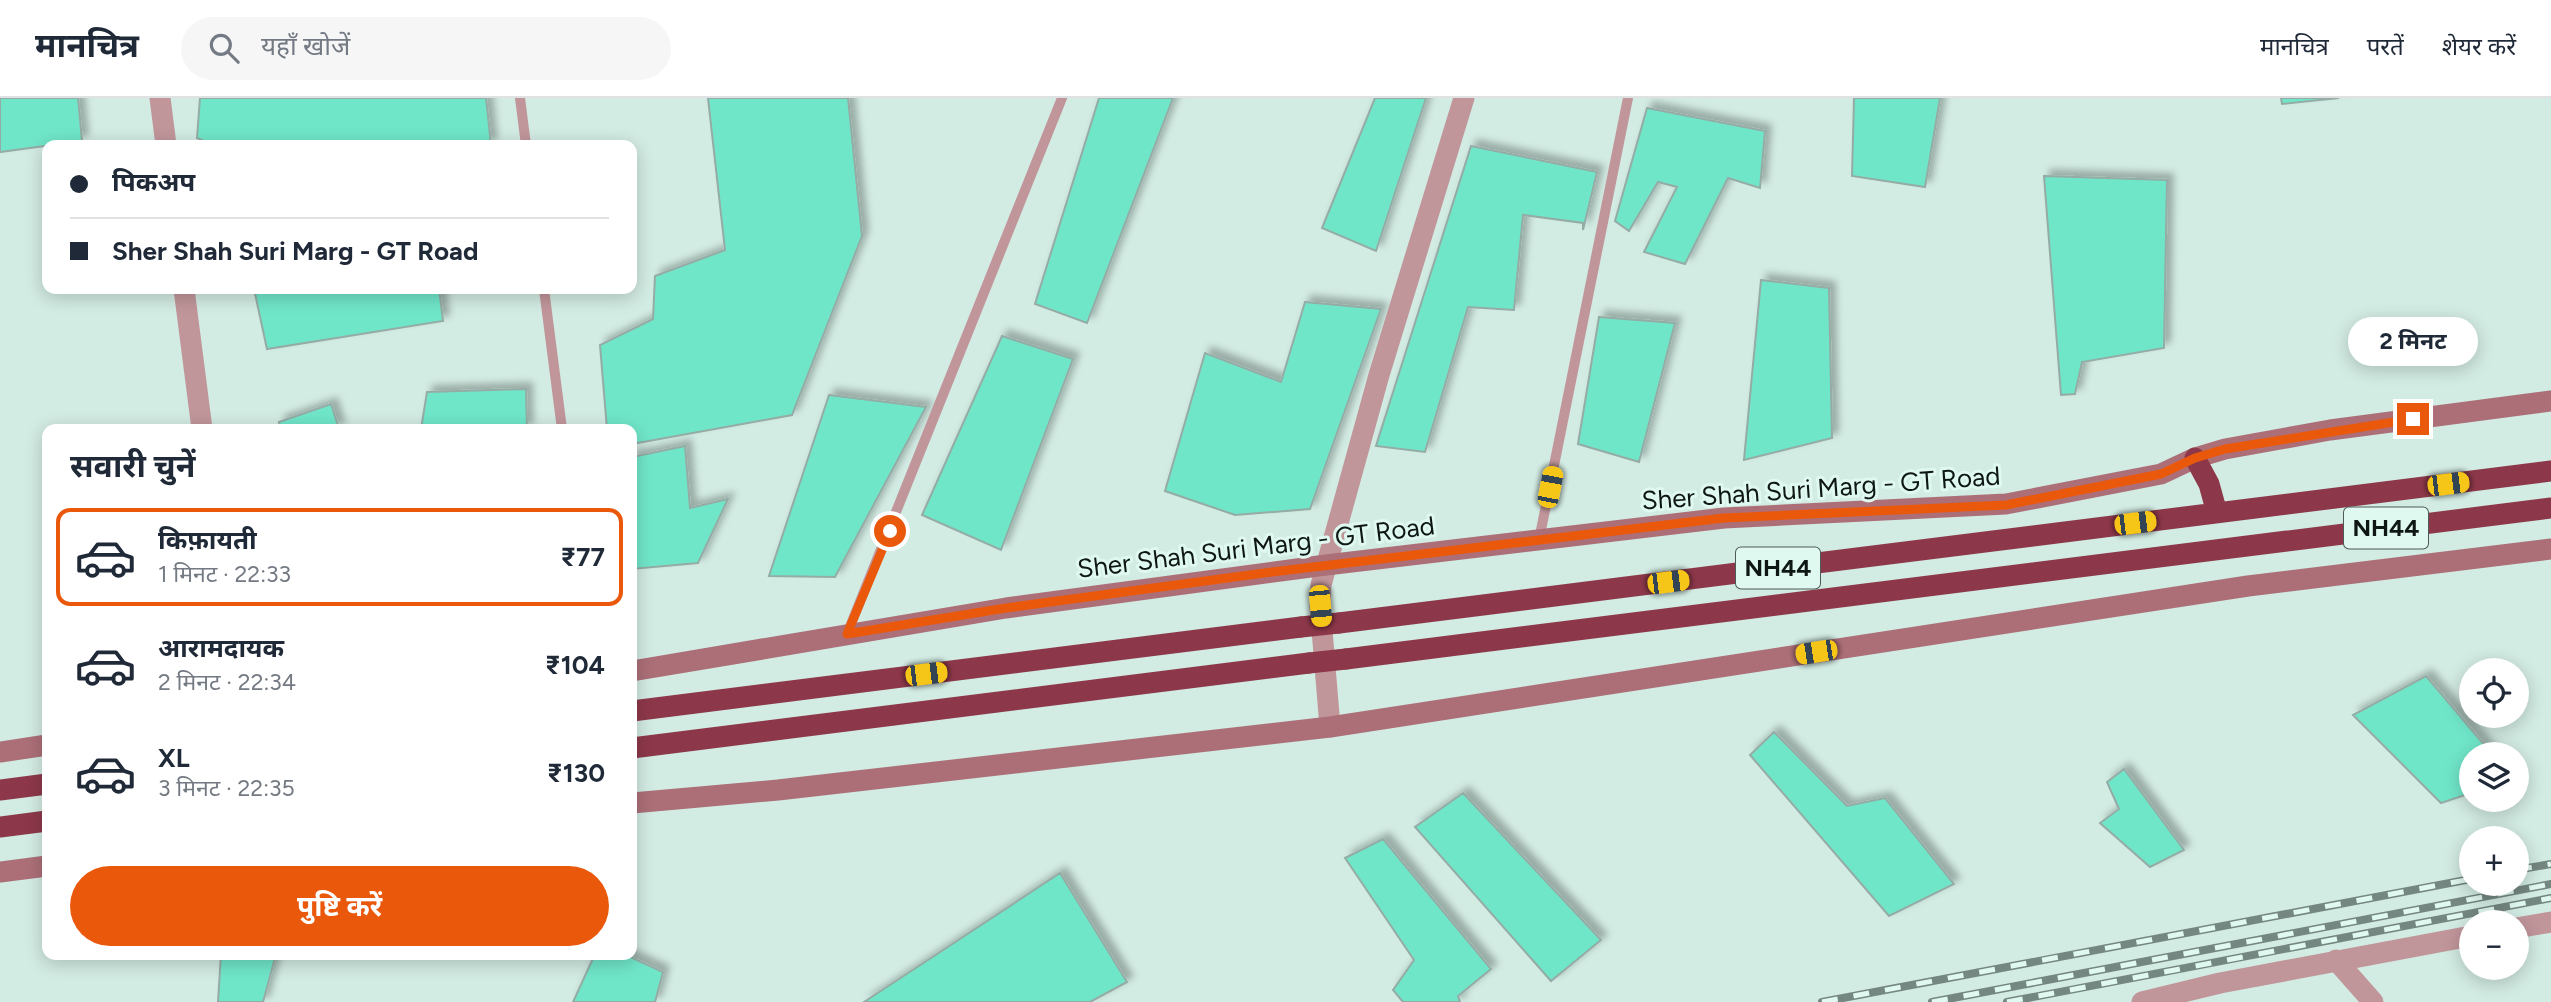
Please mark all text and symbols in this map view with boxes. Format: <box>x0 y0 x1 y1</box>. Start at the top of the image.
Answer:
search box <box>181 17 671 80</box>
text: मानचित्र <box>35 26 139 65</box>
icon: search <box>205 29 243 67</box>
text: यहाँ खोजें <box>261 30 350 62</box>
text: मानचित्र <box>2260 32 2329 61</box>
text: परतें <box>2367 32 2404 61</box>
text: शेयर करें <box>2442 32 2516 61</box>
text: पिकअप <box>112 166 195 198</box>
text: Sher Shah Suri Marg - GT Road <box>112 235 478 267</box>
callout: 2 मिनट <box>2348 317 2478 366</box>
text: 2 मिनट <box>2379 327 2447 355</box>
route end <box>2397 403 2429 435</box>
text: सवारी चुनें <box>70 447 195 485</box>
street label: Sher Shah Suri Marg - GT Road <box>1641 459 2001 517</box>
car <box>1536 464 1565 510</box>
car <box>2426 471 2471 497</box>
road number: NH44 <box>2344 508 2428 548</box>
street label: Sher Shah Suri Marg - GT Road <box>1076 509 1436 585</box>
car <box>2113 510 2158 536</box>
route start <box>874 515 906 547</box>
text: किफ़ायती <box>158 524 257 556</box>
icon: car <box>74 526 137 589</box>
text: ₹77 <box>560 541 605 573</box>
road number: NH44 <box>1736 547 1820 588</box>
text: 1 मिनट · 22:33 <box>158 560 291 588</box>
car <box>1646 569 1691 595</box>
car <box>1308 584 1333 628</box>
text: आरामदायक <box>158 632 284 664</box>
icon: car <box>74 634 137 697</box>
car <box>1794 638 1839 666</box>
text: ₹104 <box>545 649 605 681</box>
map controls <box>2459 658 2529 980</box>
button: locate <box>2459 658 2529 728</box>
car <box>904 661 949 687</box>
text: 2 मिनट · 22:34 <box>158 668 296 696</box>
icon: car <box>74 742 137 805</box>
text: XL <box>158 742 190 774</box>
button: layers <box>2459 742 2529 812</box>
text: ₹130 <box>547 757 605 789</box>
text: 3 मिनट · 22:35 <box>158 774 295 802</box>
button: + <box>2459 826 2529 896</box>
button: पुष्टि करें <box>70 866 609 946</box>
button: − <box>2459 910 2529 980</box>

